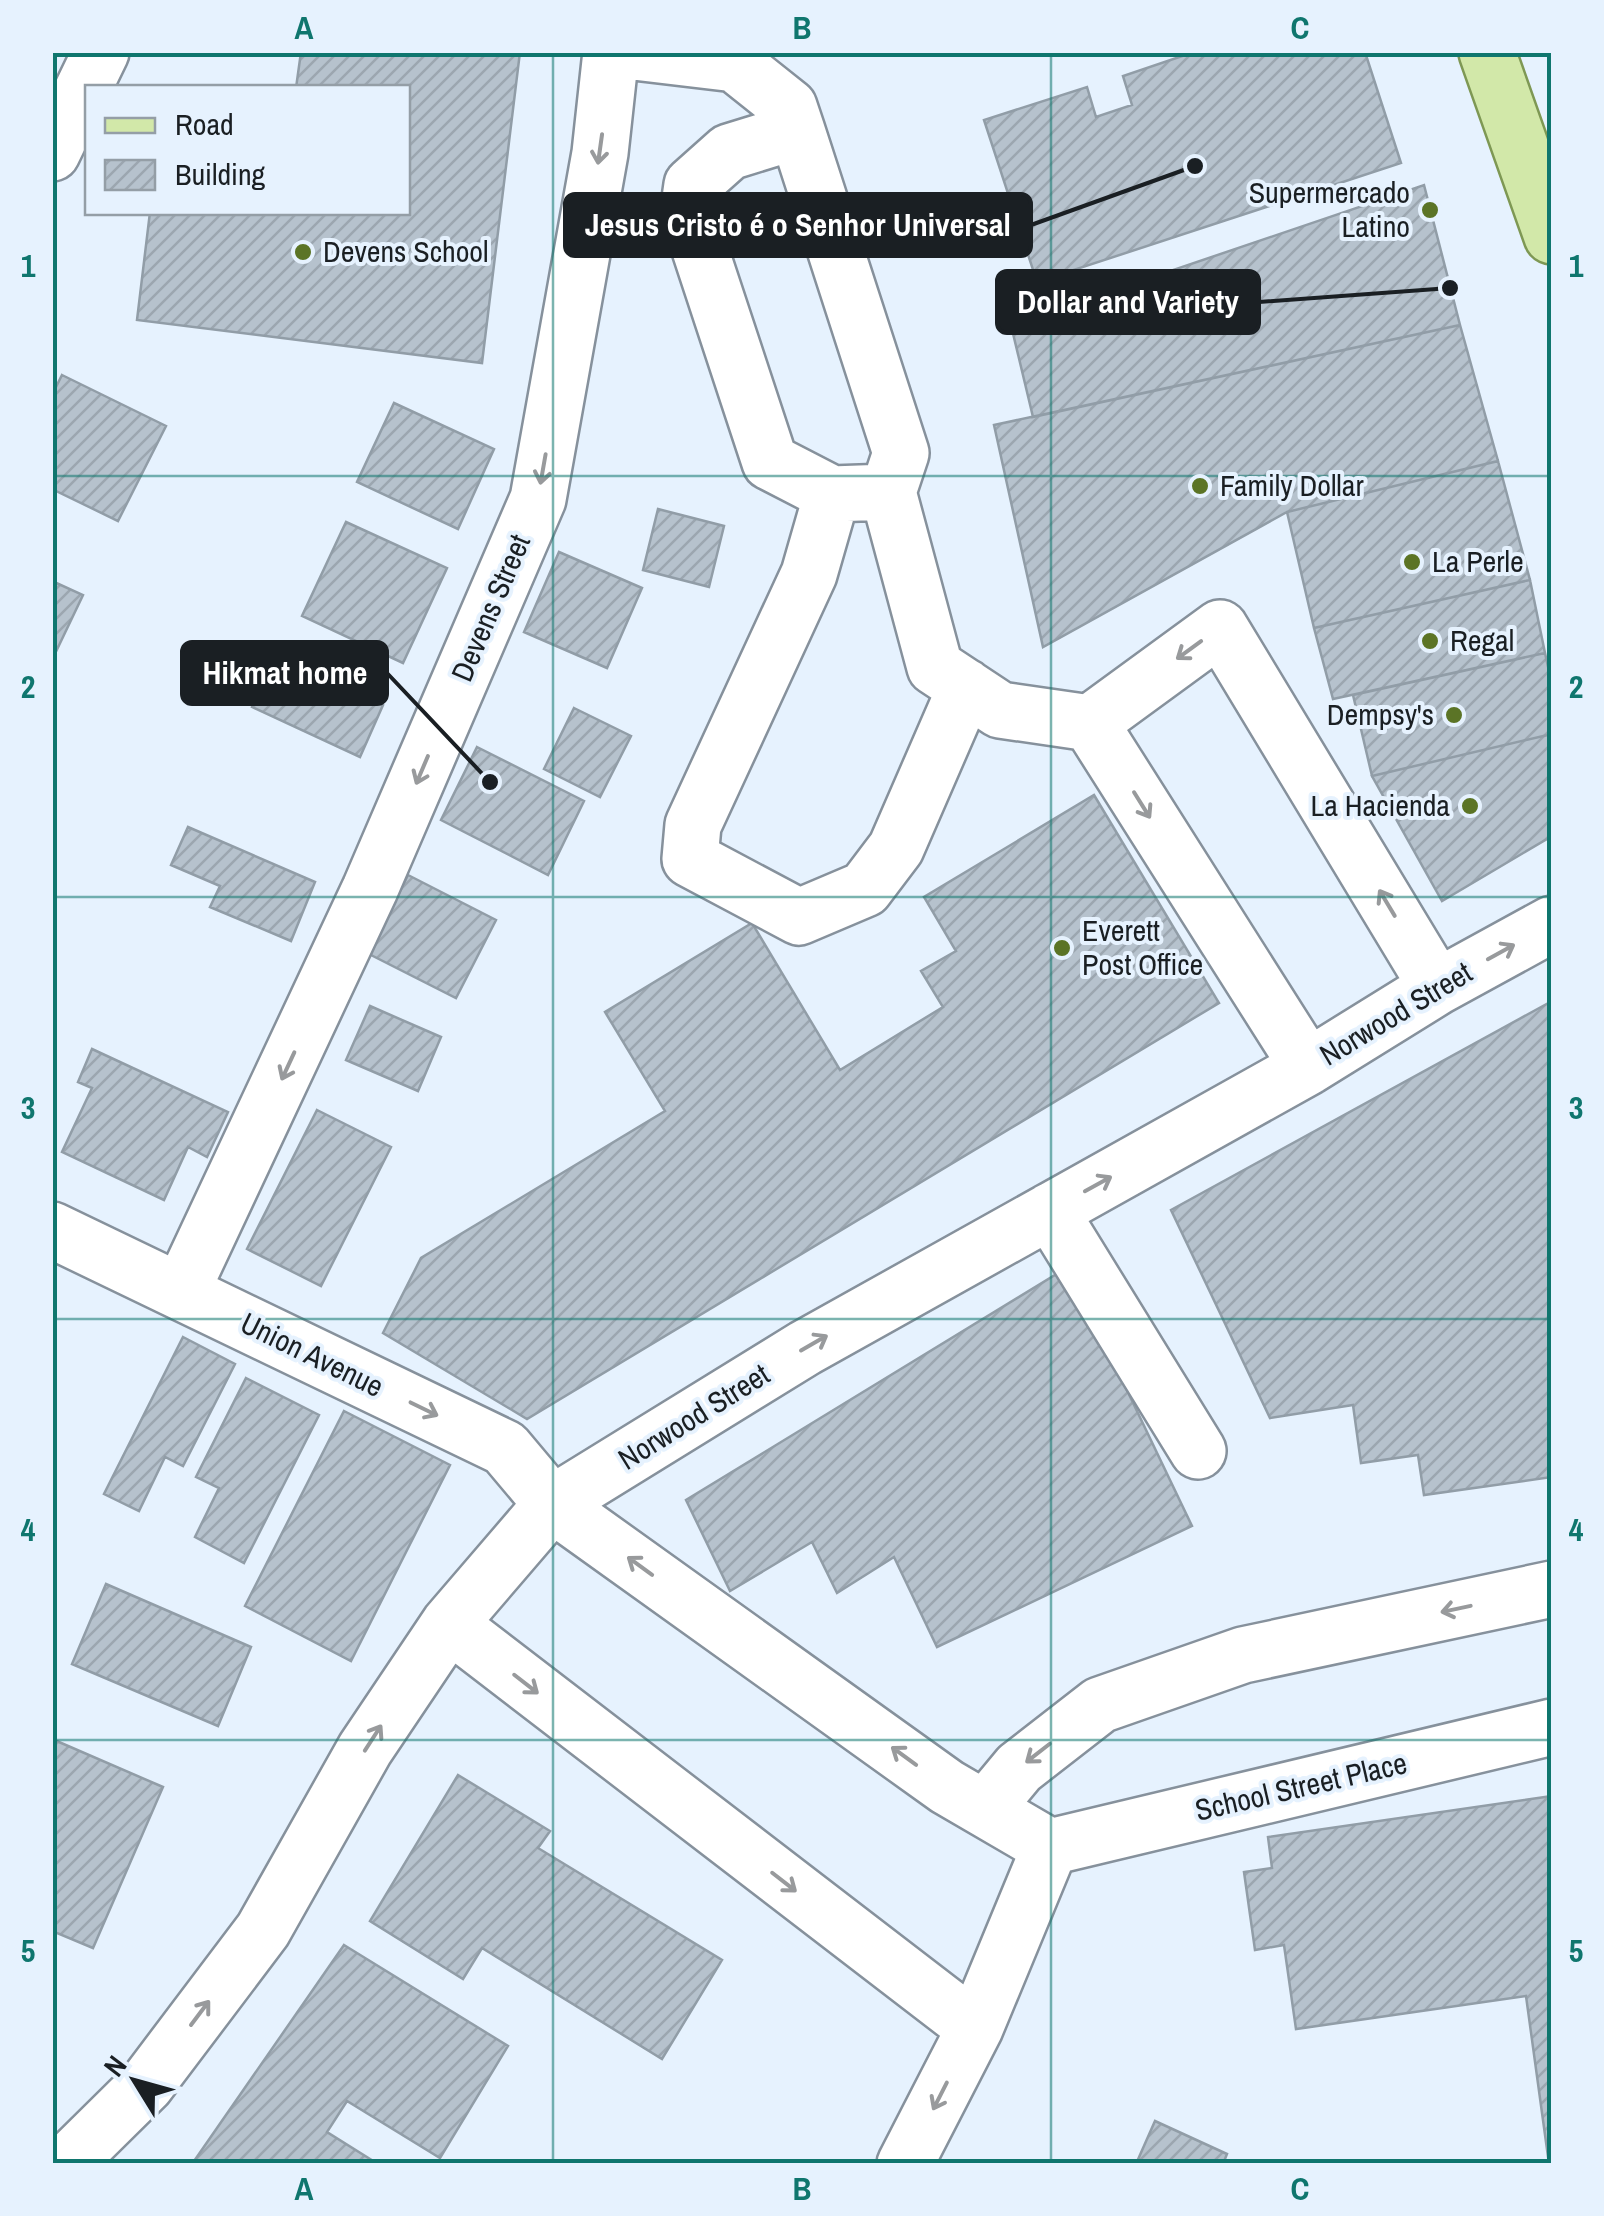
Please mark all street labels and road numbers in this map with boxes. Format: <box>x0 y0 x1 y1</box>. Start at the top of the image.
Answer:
street label: Devens Street <box>441 528 539 687</box>
street label: Norwood Street <box>1312 952 1479 1074</box>
street label: Union Avenue <box>234 1302 390 1406</box>
street label: Norwood Street <box>610 1354 777 1478</box>
street label: School Street Place <box>1191 1742 1411 1830</box>

